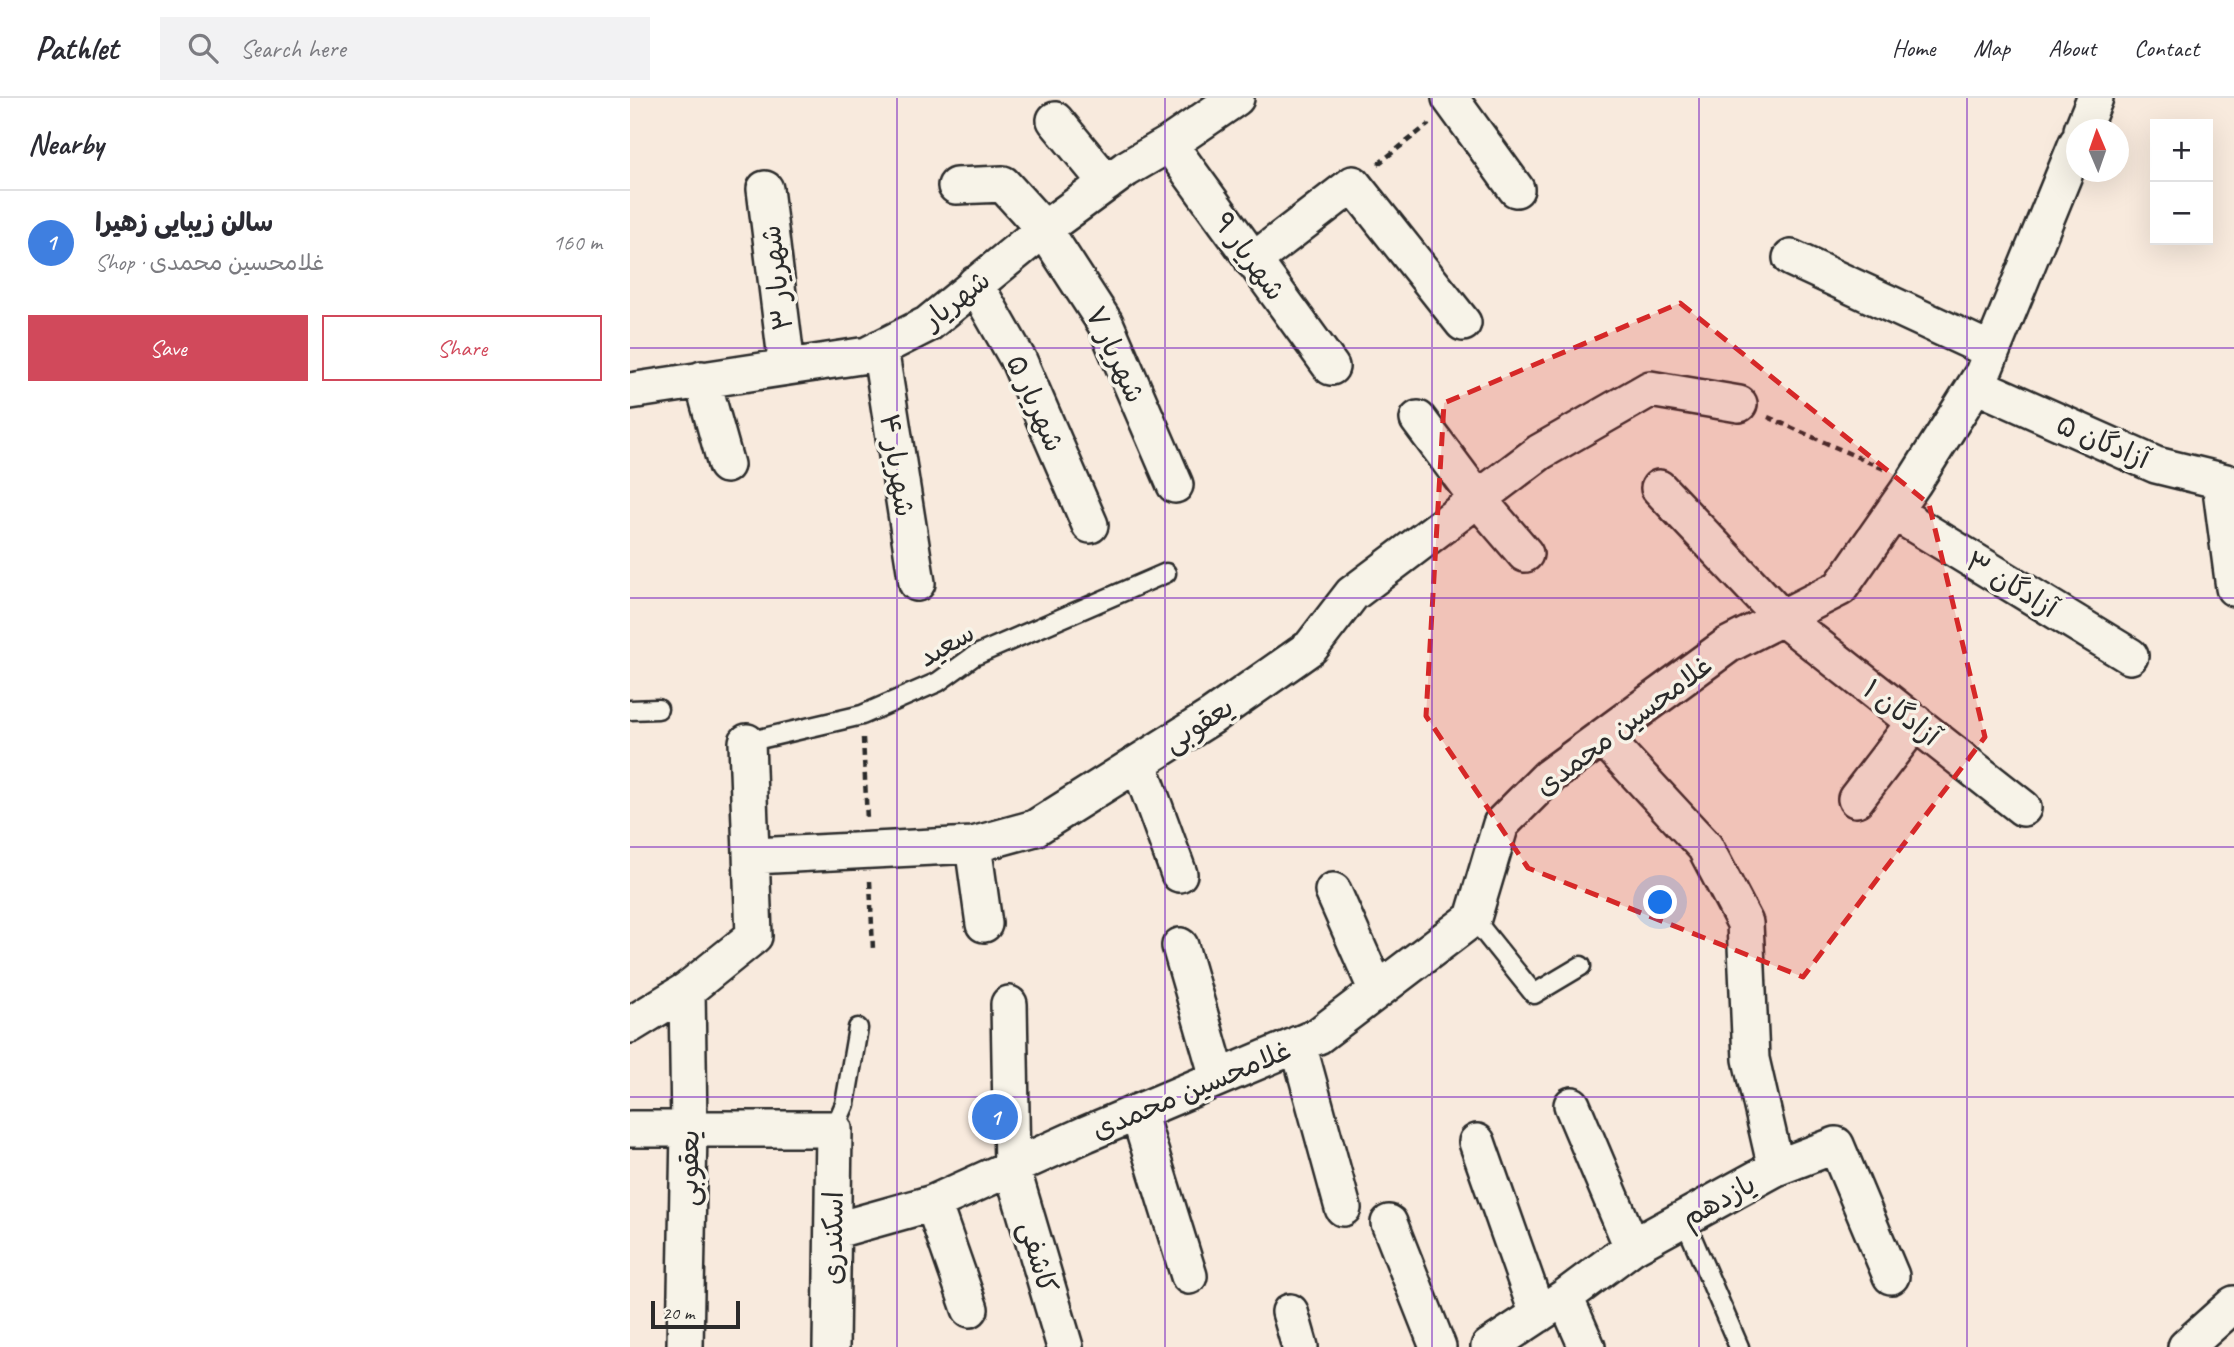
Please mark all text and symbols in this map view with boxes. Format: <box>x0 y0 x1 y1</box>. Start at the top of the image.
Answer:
search box <box>160 17 650 80</box>
text: Pathlet <box>35 27 118 69</box>
icon: search <box>184 29 222 67</box>
text: Search here <box>240 32 346 65</box>
text: Home <box>1892 33 1935 63</box>
text: Map <box>1973 33 2010 63</box>
text: About <box>2048 33 2096 63</box>
text: Contact <box>2134 33 2199 63</box>
north arrow <box>2066 119 2129 182</box>
map controls <box>2150 119 2213 245</box>
button: + <box>2150 119 2213 182</box>
text: Nearby <box>28 125 104 163</box>
button: − <box>2150 182 2213 245</box>
street label: شهریار ۹ <box>1206 205 1293 307</box>
text: سالن زیبایی زهیرا <box>95 206 273 239</box>
street label: شهریار ۳ <box>753 223 800 333</box>
text: 1 <box>46 228 56 257</box>
text: 160 m <box>553 228 602 257</box>
text: Shop · غلامحسین محمدی <box>95 248 324 277</box>
street label: شهریار <box>914 262 997 338</box>
street label: شهریار ۷ <box>1078 300 1153 408</box>
button: Save <box>28 315 308 381</box>
button: Share <box>322 315 602 381</box>
street label: شهریار ۵ <box>999 349 1072 457</box>
street label: آزادگان ۵ <box>2051 406 2156 477</box>
street label: شهریار ۴ <box>872 411 923 519</box>
street label: آزادگان ۳ <box>1959 543 2065 626</box>
street label: سعید <box>912 614 981 674</box>
street label: غلامحسین محمدی <box>1528 647 1719 803</box>
street label: آزادگان ۱ <box>1856 671 1948 754</box>
street label: یعقوبی <box>1157 689 1240 760</box>
your location <box>1643 885 1677 919</box>
street label: غلامحسین محمدی <box>1086 1032 1296 1147</box>
pin: 1 <box>972 1091 1018 1143</box>
street label: یعقوبی <box>670 1129 707 1207</box>
street label: یازدهم <box>1675 1166 1763 1238</box>
street label: اسکندری <box>814 1191 851 1285</box>
street label: کاشفی <box>1012 1217 1065 1297</box>
scale bar <box>651 1298 740 1330</box>
text: 20 m <box>662 1301 694 1325</box>

